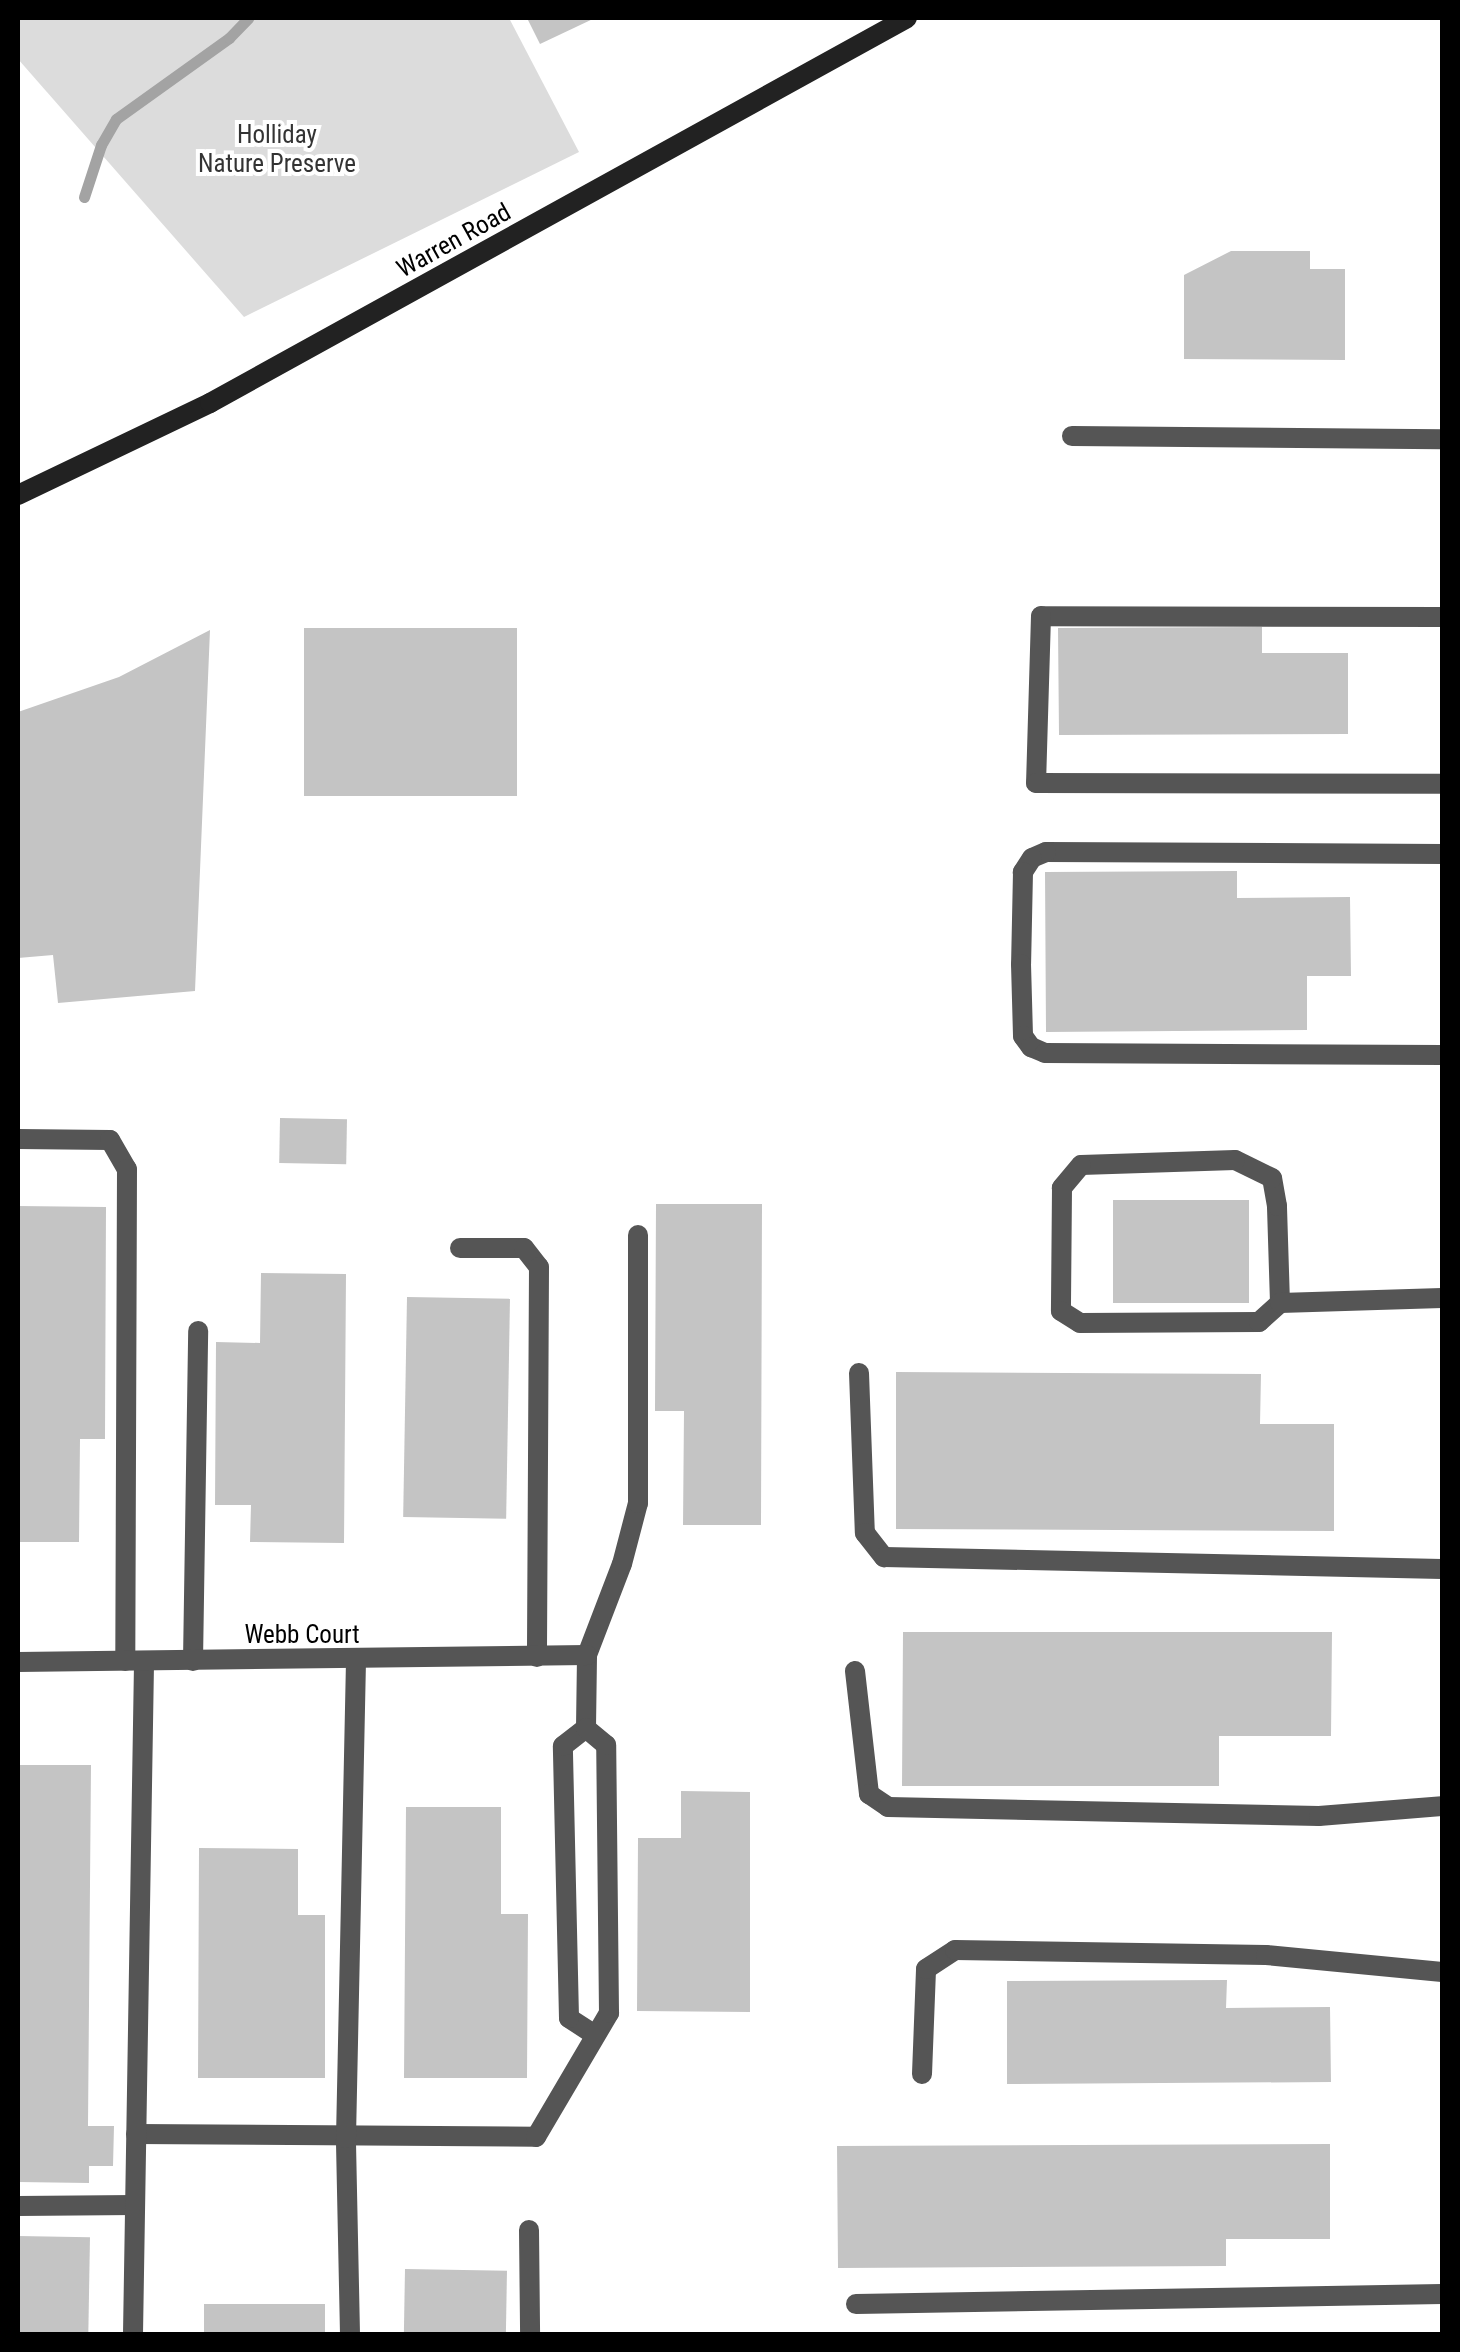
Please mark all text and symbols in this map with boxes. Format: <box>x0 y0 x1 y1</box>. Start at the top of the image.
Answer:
park label: Holliday Nature Preserve <box>198 121 356 180</box>
street label: Warren Road <box>392 197 516 285</box>
street label: Webb Court <box>244 1620 360 1650</box>

